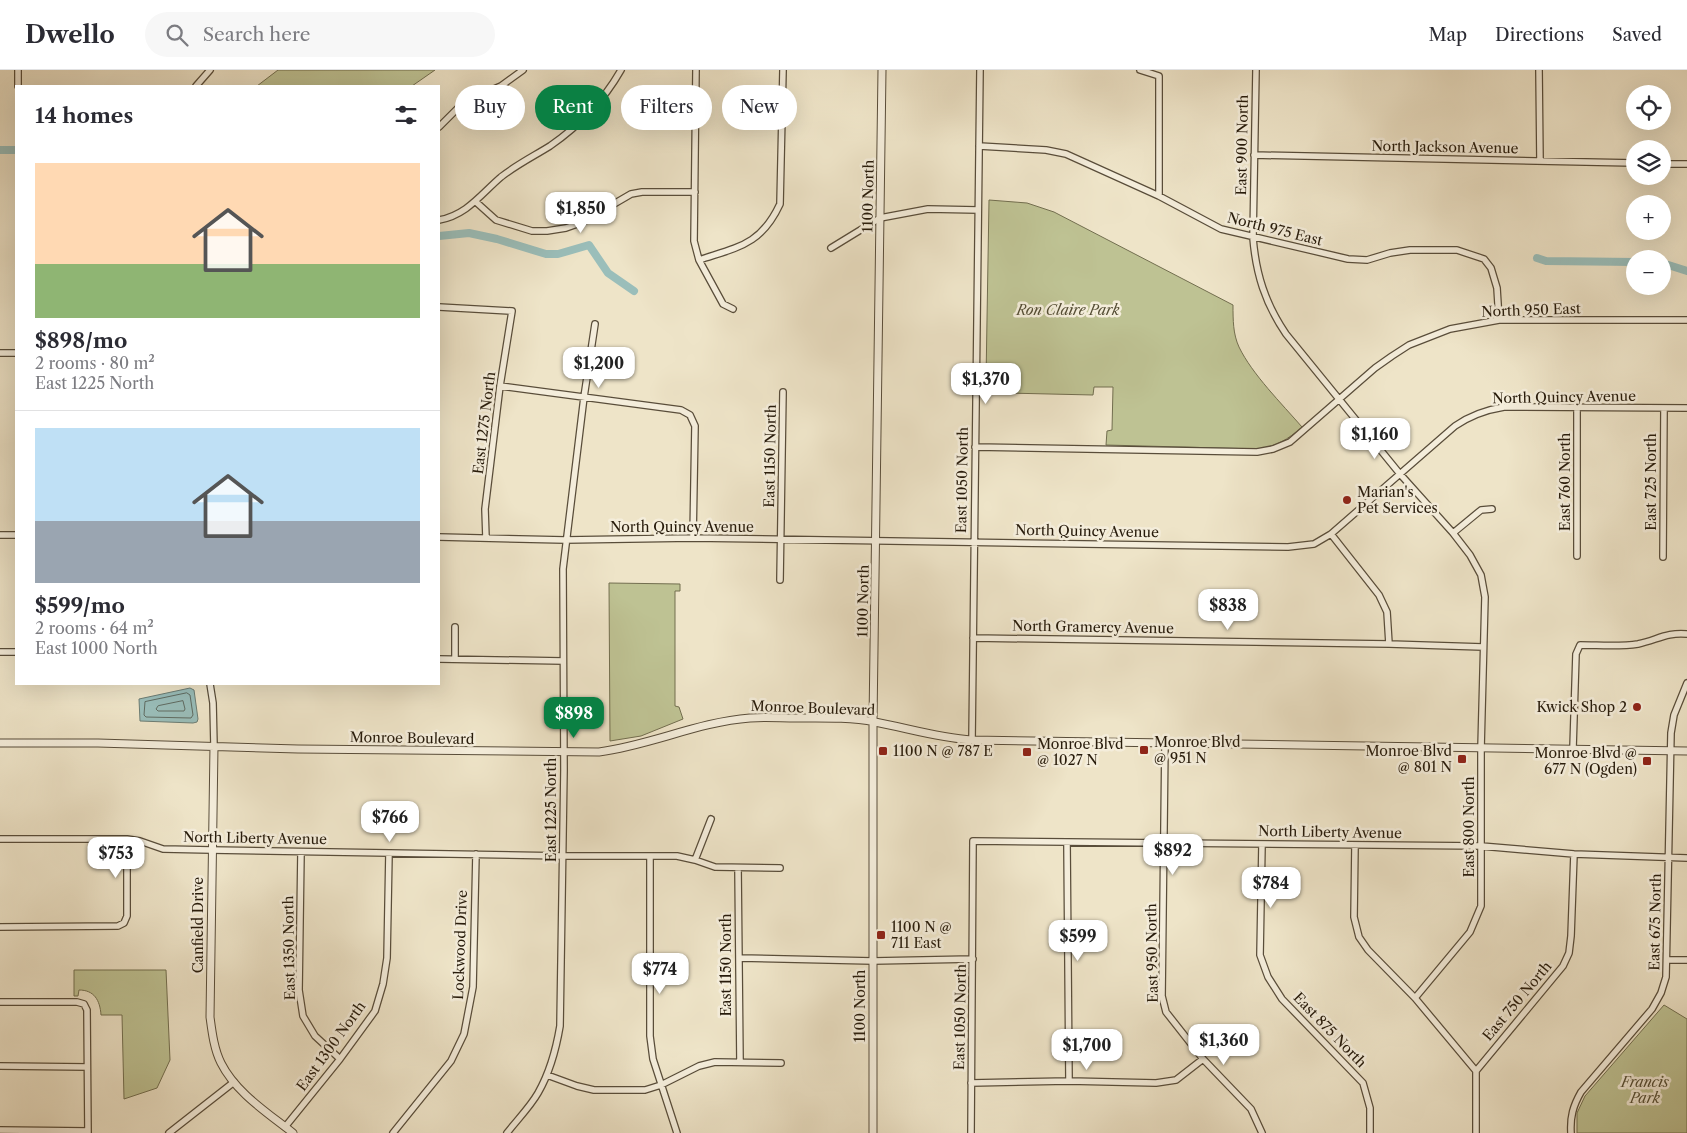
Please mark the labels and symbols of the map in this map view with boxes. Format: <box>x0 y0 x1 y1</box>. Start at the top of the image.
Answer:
street label: East 900 North <box>1232 94 1252 196</box>
street label: North Jackson Avenue <box>1371 137 1519 157</box>
street label: 1100 North <box>858 159 878 232</box>
pin: $1,850 <box>540 191 622 234</box>
street label: North 975 East <box>1225 208 1325 250</box>
street label: North 950 East <box>1481 299 1581 321</box>
park label: Ron Claire Park <box>1016 301 1120 319</box>
pin: $1,200 <box>558 346 640 389</box>
pin: $1,370 <box>945 362 1027 405</box>
street label: East 1275 North <box>469 370 499 475</box>
street label: North Quincy Avenue <box>1492 387 1636 407</box>
street label: East 1150 North <box>760 404 780 508</box>
pin: $1,160 <box>1334 418 1416 460</box>
street label: East 1050 North <box>952 427 972 533</box>
street label: East 760 North <box>1556 432 1574 531</box>
street label: East 725 North <box>1642 433 1660 531</box>
place label: Marian's Pet Services <box>1357 483 1438 517</box>
marker: Marian's Pet Services <box>1341 494 1353 506</box>
street label: North Quincy Avenue <box>610 518 754 536</box>
street label: North Quincy Avenue <box>1015 521 1159 541</box>
street label: 1100 North <box>853 564 873 637</box>
pin: $838 <box>1198 588 1258 631</box>
street label: North Gramercy Avenue <box>1012 617 1174 637</box>
pin: $898 <box>544 696 604 739</box>
street label: Monroe Boulevard <box>750 697 876 719</box>
place label: Kwick Shop 2 <box>1536 698 1627 716</box>
marker: Kwick Shop 2 <box>1631 701 1643 713</box>
street label: Monroe Boulevard <box>350 728 475 748</box>
place label: Monroe Blvd @ 951 N <box>1154 733 1241 767</box>
place label: Monroe Blvd @ 1027 N <box>1037 735 1124 769</box>
place label: 1100 N @ 787 E <box>893 742 993 760</box>
place label: Monroe Blvd @ 801 N <box>1366 742 1452 776</box>
marker: Monroe Blvd @ 951 N <box>1138 744 1150 756</box>
place label: Monroe Blvd @ 677 N (Ogden) <box>1535 744 1637 778</box>
marker: 1100 N @ 787 E <box>877 745 889 757</box>
marker: Monroe Blvd @ 1027 N <box>1021 746 1033 758</box>
marker: Monroe Blvd @ 801 N <box>1456 753 1468 765</box>
marker: Monroe Blvd @ 677 N (Ogden) <box>1641 755 1653 767</box>
street label: East 1225 North <box>542 758 560 862</box>
street label: East 800 North <box>1460 776 1478 877</box>
pin: $766 <box>360 800 420 843</box>
street label: North Liberty Avenue <box>1258 822 1402 842</box>
street label: North Liberty Avenue <box>183 828 327 848</box>
pin: $892 <box>1143 834 1203 876</box>
pin: $753 <box>86 836 146 879</box>
pin: $784 <box>1241 866 1301 909</box>
street label: East 675 North <box>1645 873 1665 971</box>
street label: Canfield Drive <box>189 877 207 973</box>
street label: Lockwood Drive <box>449 890 471 1000</box>
street label: East 1350 North <box>279 895 299 1001</box>
street label: East 950 North <box>1142 903 1162 1003</box>
street label: East 1150 North <box>717 913 735 1017</box>
place label: 1100 N @ 711 East <box>891 918 952 952</box>
pin: $599 <box>1048 920 1108 962</box>
marker: 1100 N @ 711 East <box>875 929 887 941</box>
pin: $774 <box>630 952 690 995</box>
street label: East 750 North <box>1479 957 1556 1044</box>
street label: East 1050 North <box>950 964 970 1070</box>
street label: 1100 North <box>851 969 869 1042</box>
street label: East 875 North <box>1290 989 1371 1072</box>
street label: East 1300 North <box>293 998 370 1094</box>
pin: $1,360 <box>1183 1024 1265 1066</box>
pin: $1,700 <box>1046 1028 1128 1071</box>
park label: Francis Park <box>1620 1073 1670 1107</box>

